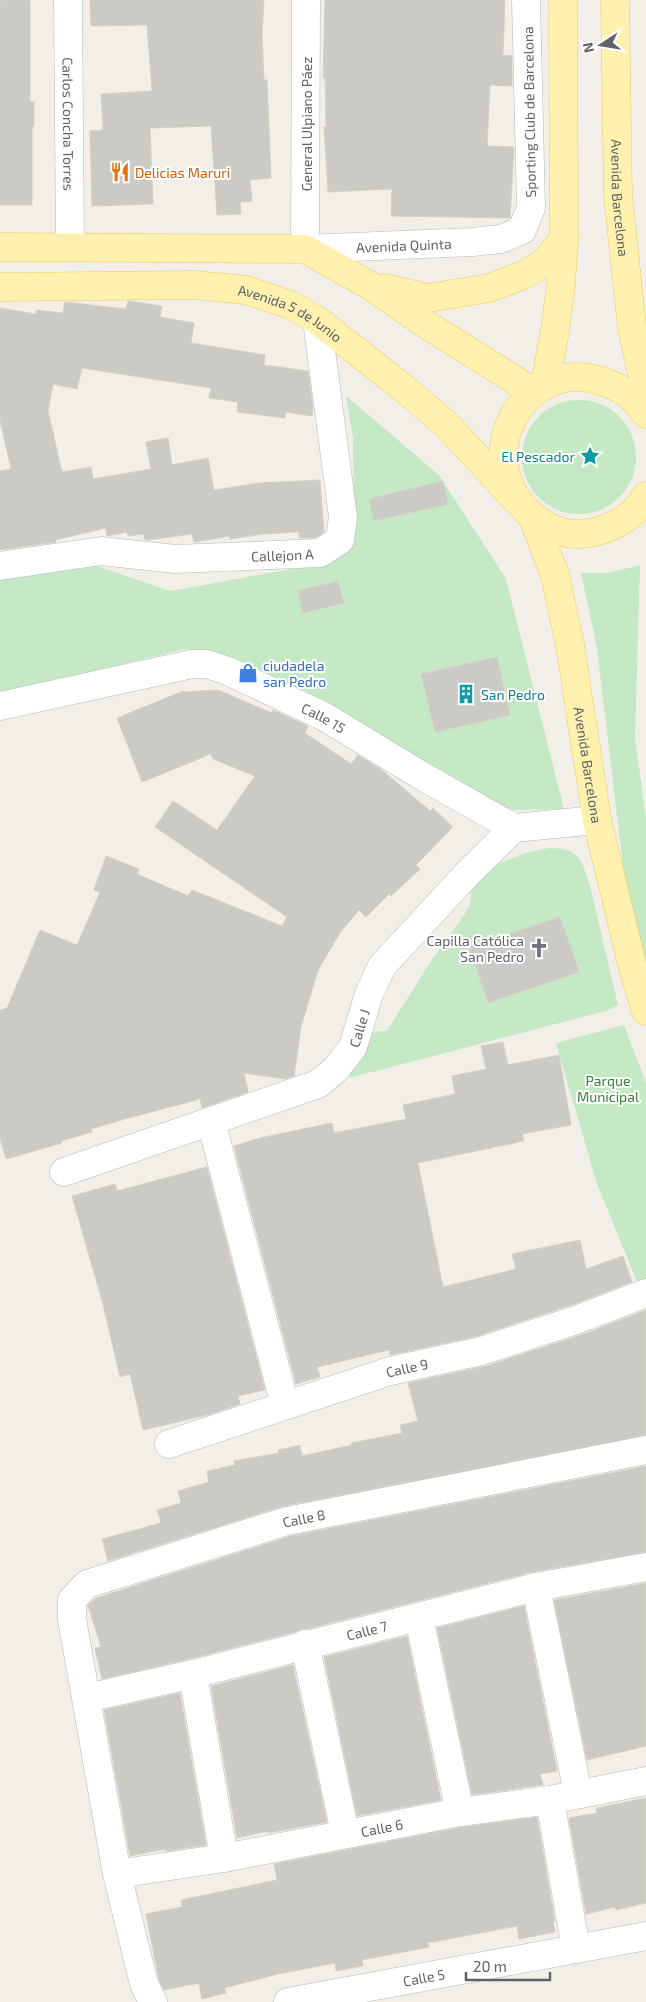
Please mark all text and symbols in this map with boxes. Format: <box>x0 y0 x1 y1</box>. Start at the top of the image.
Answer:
north arrow <box>576 20 626 70</box>
street label: Sporting Club de Barcelona <box>519 26 539 198</box>
text: N <box>578 41 597 55</box>
street label: Carlos Concha Torres <box>60 57 78 191</box>
street label: General Ulpiano Páez <box>298 57 315 191</box>
street label: Avenida Barcelona <box>609 139 633 257</box>
restaurant icon: Delicias Maruri <box>109 161 131 183</box>
place label: Delicias Maruri <box>135 164 230 181</box>
street label: Avenida Quinta <box>356 234 452 255</box>
street label: Avenida 5 de Junio <box>237 281 346 345</box>
place icon: El Pescador <box>579 445 601 467</box>
place label: El Pescador <box>501 448 575 465</box>
street label: Callejon A <box>251 545 314 564</box>
place label: ciudadela san Pedro <box>263 657 326 690</box>
shop icon: ciudadela san Pedro <box>237 662 259 684</box>
building icon: San Pedro <box>455 683 477 705</box>
place label: San Pedro <box>481 686 545 703</box>
street label: Calle 15 <box>299 699 349 736</box>
street label: Avenida Barcelona <box>571 705 606 824</box>
place label: Capilla Católica San Pedro <box>427 932 524 965</box>
church icon: Capilla Católica San Pedro <box>528 937 550 959</box>
street label: Calle J <box>345 1007 373 1049</box>
park label: Parque Municipal <box>577 1072 640 1105</box>
street label: Calle 9 <box>383 1354 430 1380</box>
street label: Calle 8 <box>280 1505 327 1530</box>
street label: Calle 7 <box>344 1617 389 1643</box>
street label: Calle 6 <box>359 1815 404 1840</box>
scale bar <box>466 1950 550 1982</box>
text: 20 m <box>473 1957 507 1975</box>
street label: Calle 5 <box>401 1965 446 1989</box>

